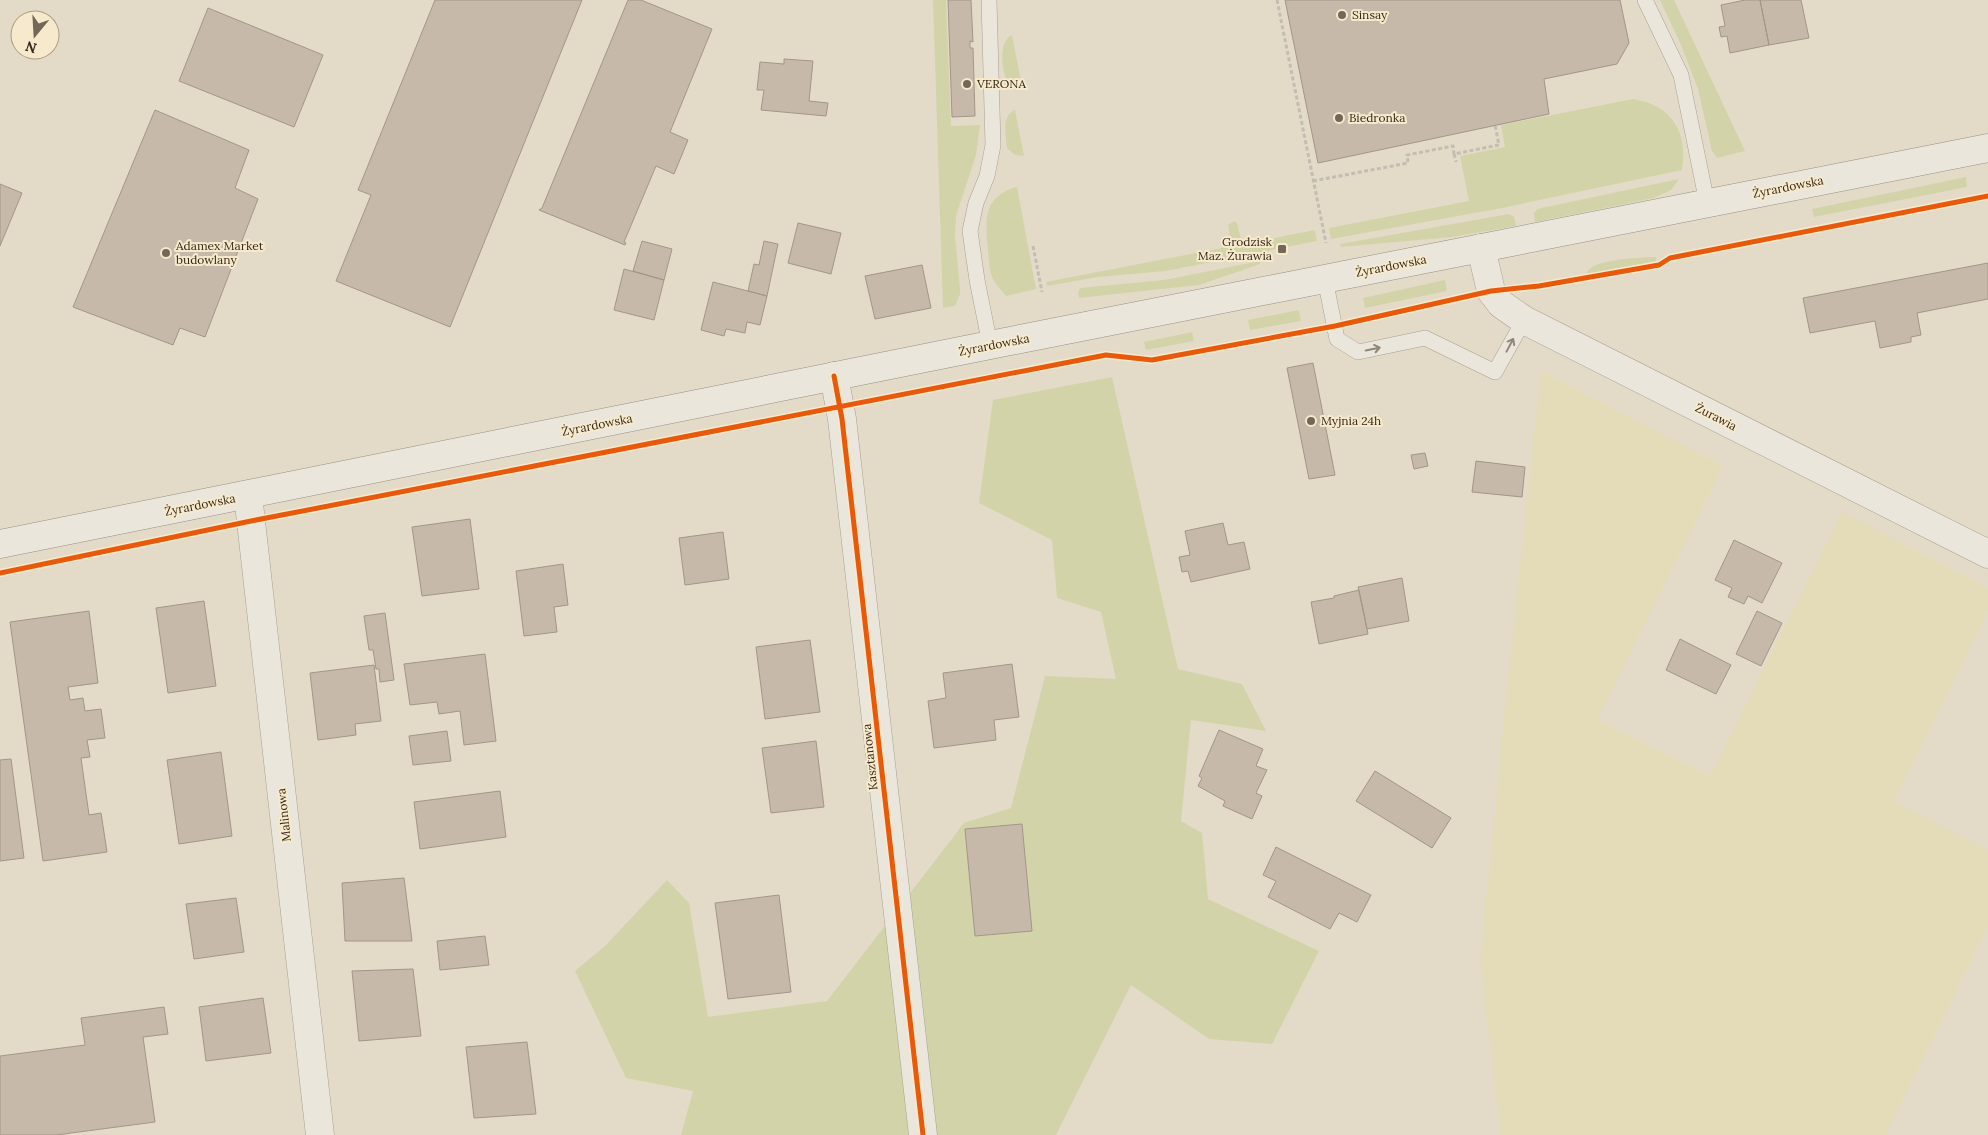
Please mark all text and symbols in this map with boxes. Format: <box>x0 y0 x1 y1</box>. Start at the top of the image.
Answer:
place label: Sinsay <box>1352 7 1388 22</box>
marker: Sinsay <box>1336 9 1348 21</box>
north arrow <box>10 10 60 60</box>
text: N <box>23 37 39 58</box>
place label: VERONA <box>976 76 1026 91</box>
marker: VERONA <box>961 78 973 90</box>
place label: Biedronka <box>1349 110 1405 125</box>
marker: Biedronka <box>1333 112 1345 124</box>
street label: Żyrardowska <box>1751 172 1825 201</box>
place label: Grodzisk Maz. Żurawia <box>1198 234 1273 263</box>
place label: Adamex Market budowlany <box>175 238 264 267</box>
marker: Grodzisk Maz. Żurawia <box>1276 243 1288 255</box>
marker: Adamex Market budowlany <box>160 247 172 259</box>
street label: Żyrardowska <box>1354 251 1428 280</box>
street label: Żyrardowska <box>957 330 1031 359</box>
one-way arrow <box>1506 338 1515 353</box>
one-way arrow <box>1365 343 1381 353</box>
street label: Żurawia <box>1693 400 1740 433</box>
street label: Żyrardowska <box>560 410 634 439</box>
place label: Myjnia 24h <box>1321 413 1381 428</box>
marker: Myjnia 24h <box>1305 415 1317 427</box>
street label: Żyrardowska <box>163 490 237 519</box>
street label: Kasztanowa <box>859 723 880 791</box>
street label: Malinowa <box>273 788 294 843</box>

